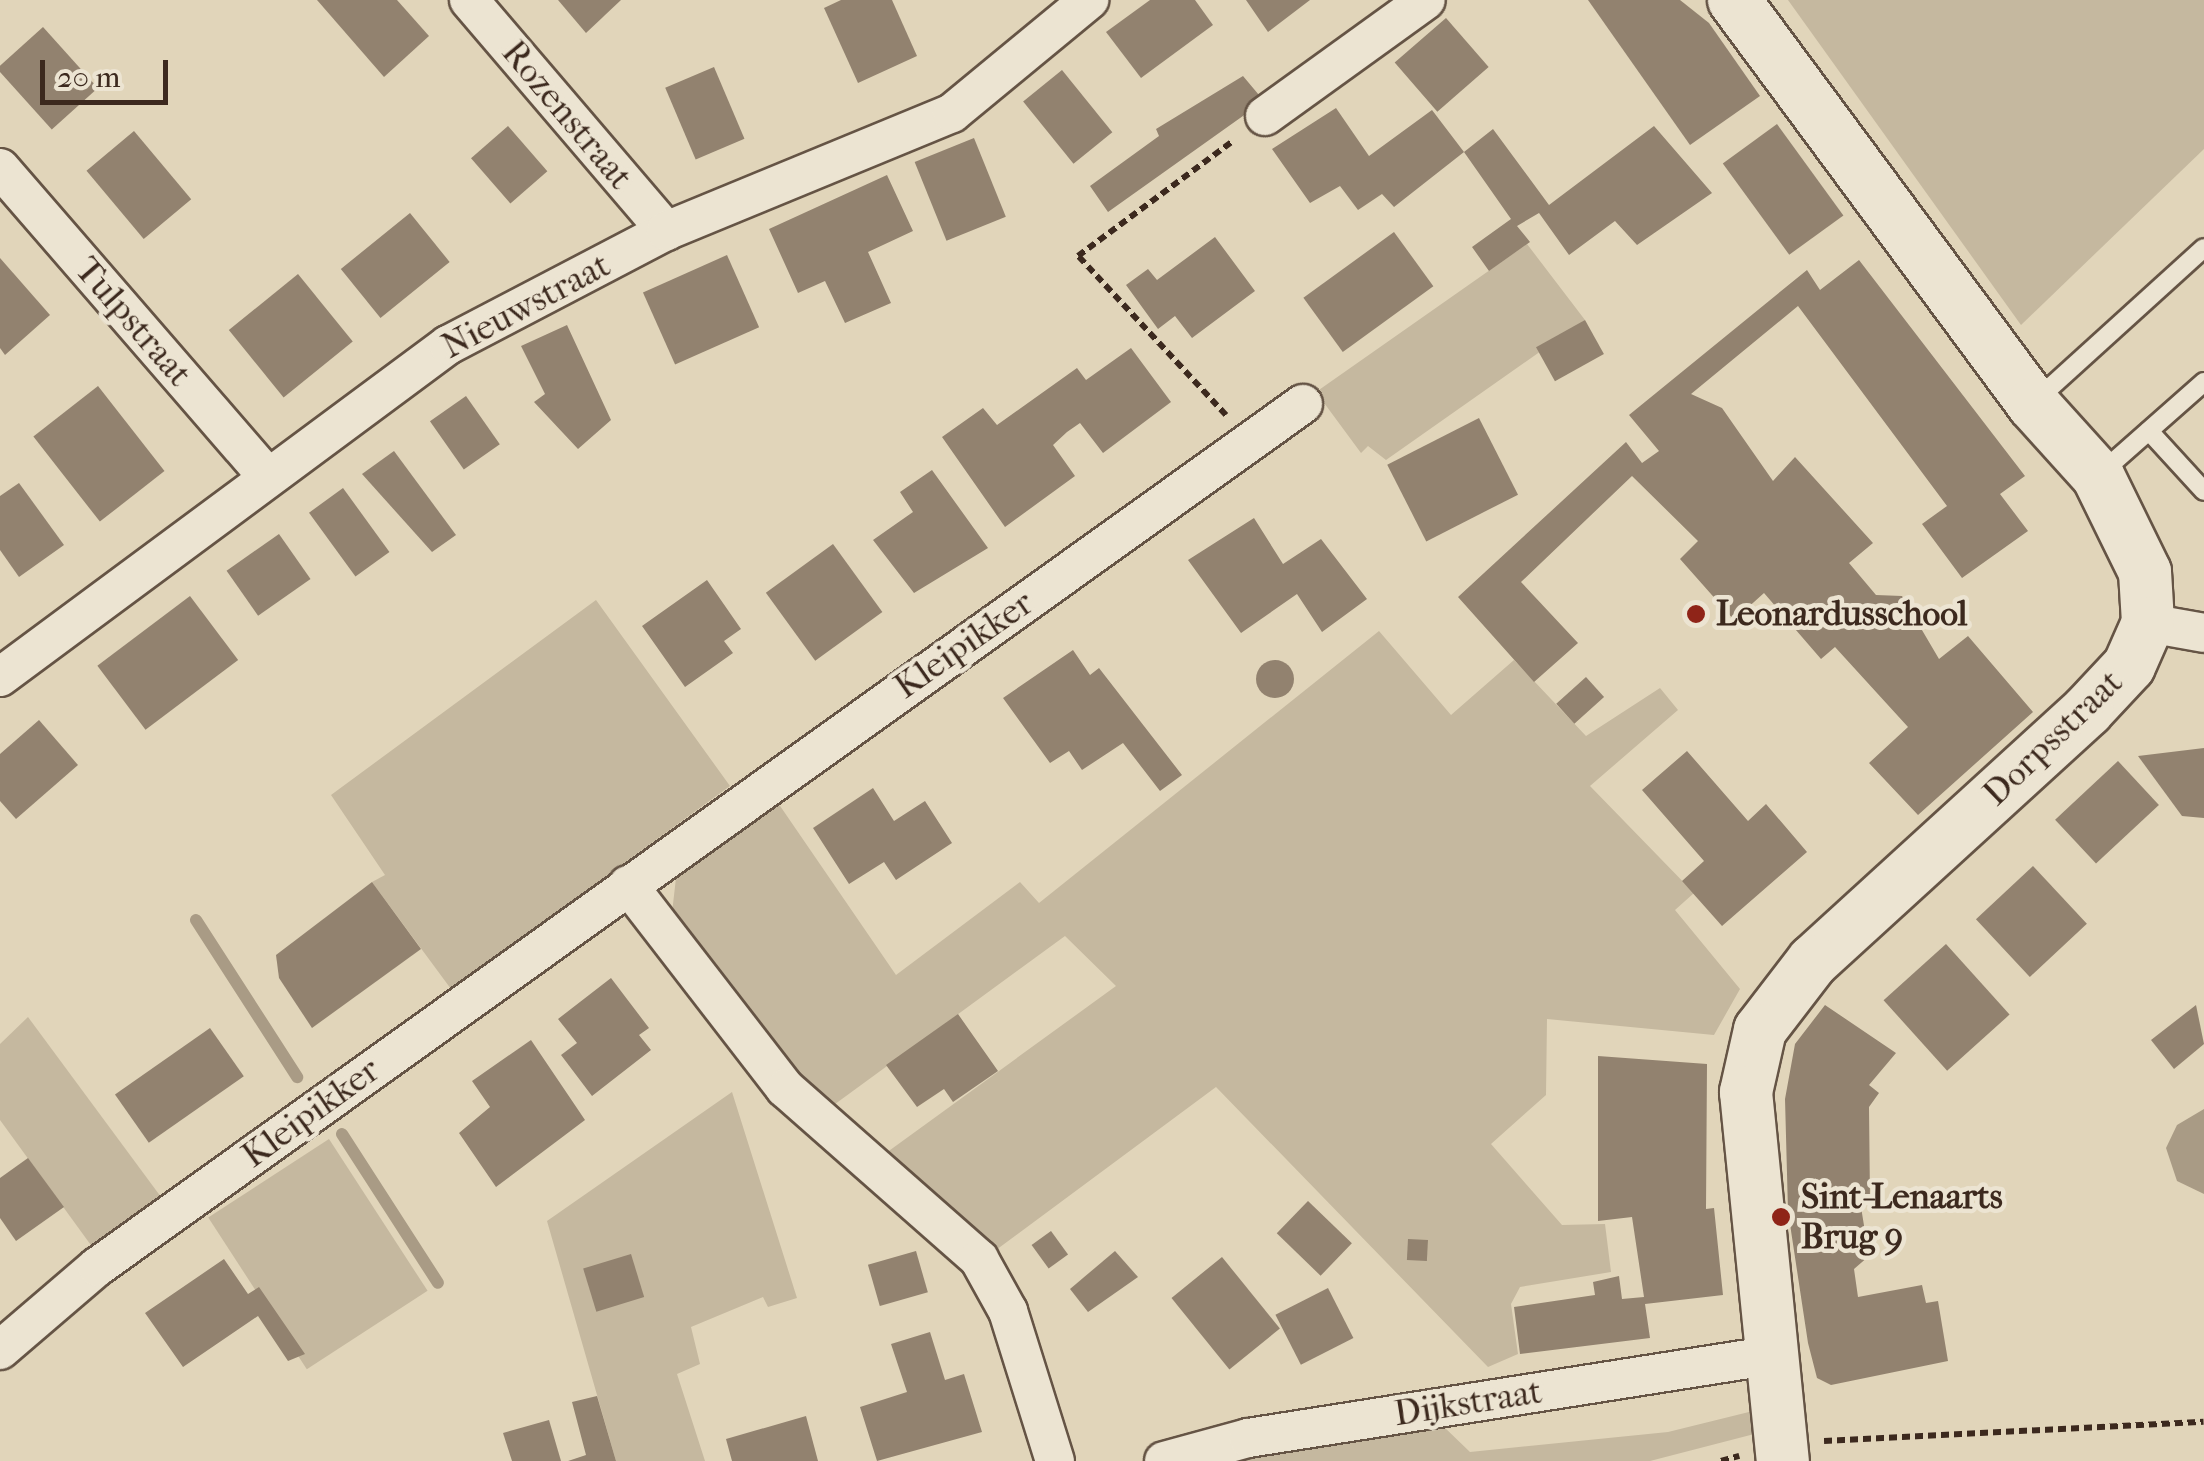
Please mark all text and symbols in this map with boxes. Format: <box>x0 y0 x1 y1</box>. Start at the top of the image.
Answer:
street label: Rozenstraat <box>493 32 641 198</box>
scale bar <box>45 40 172 102</box>
text: 20 m <box>57 60 120 95</box>
street label: Nieuwstraat <box>435 244 617 368</box>
street label: Tulpstraat <box>66 249 200 395</box>
street label: Kleipikker <box>887 582 1041 708</box>
place label: Leonardusschool <box>1716 593 1967 635</box>
marker: Leonardusschool <box>1685 603 1707 625</box>
street label: Dorpsstraat <box>1975 661 2131 815</box>
street label: Kleipikker <box>234 1049 388 1177</box>
place label: Sint-Lenaarts Brug 9 <box>1801 1176 2003 1258</box>
marker: Sint-Lenaarts Brug 9 <box>1770 1206 1792 1228</box>
street label: Dijkstraat <box>1391 1371 1545 1435</box>

